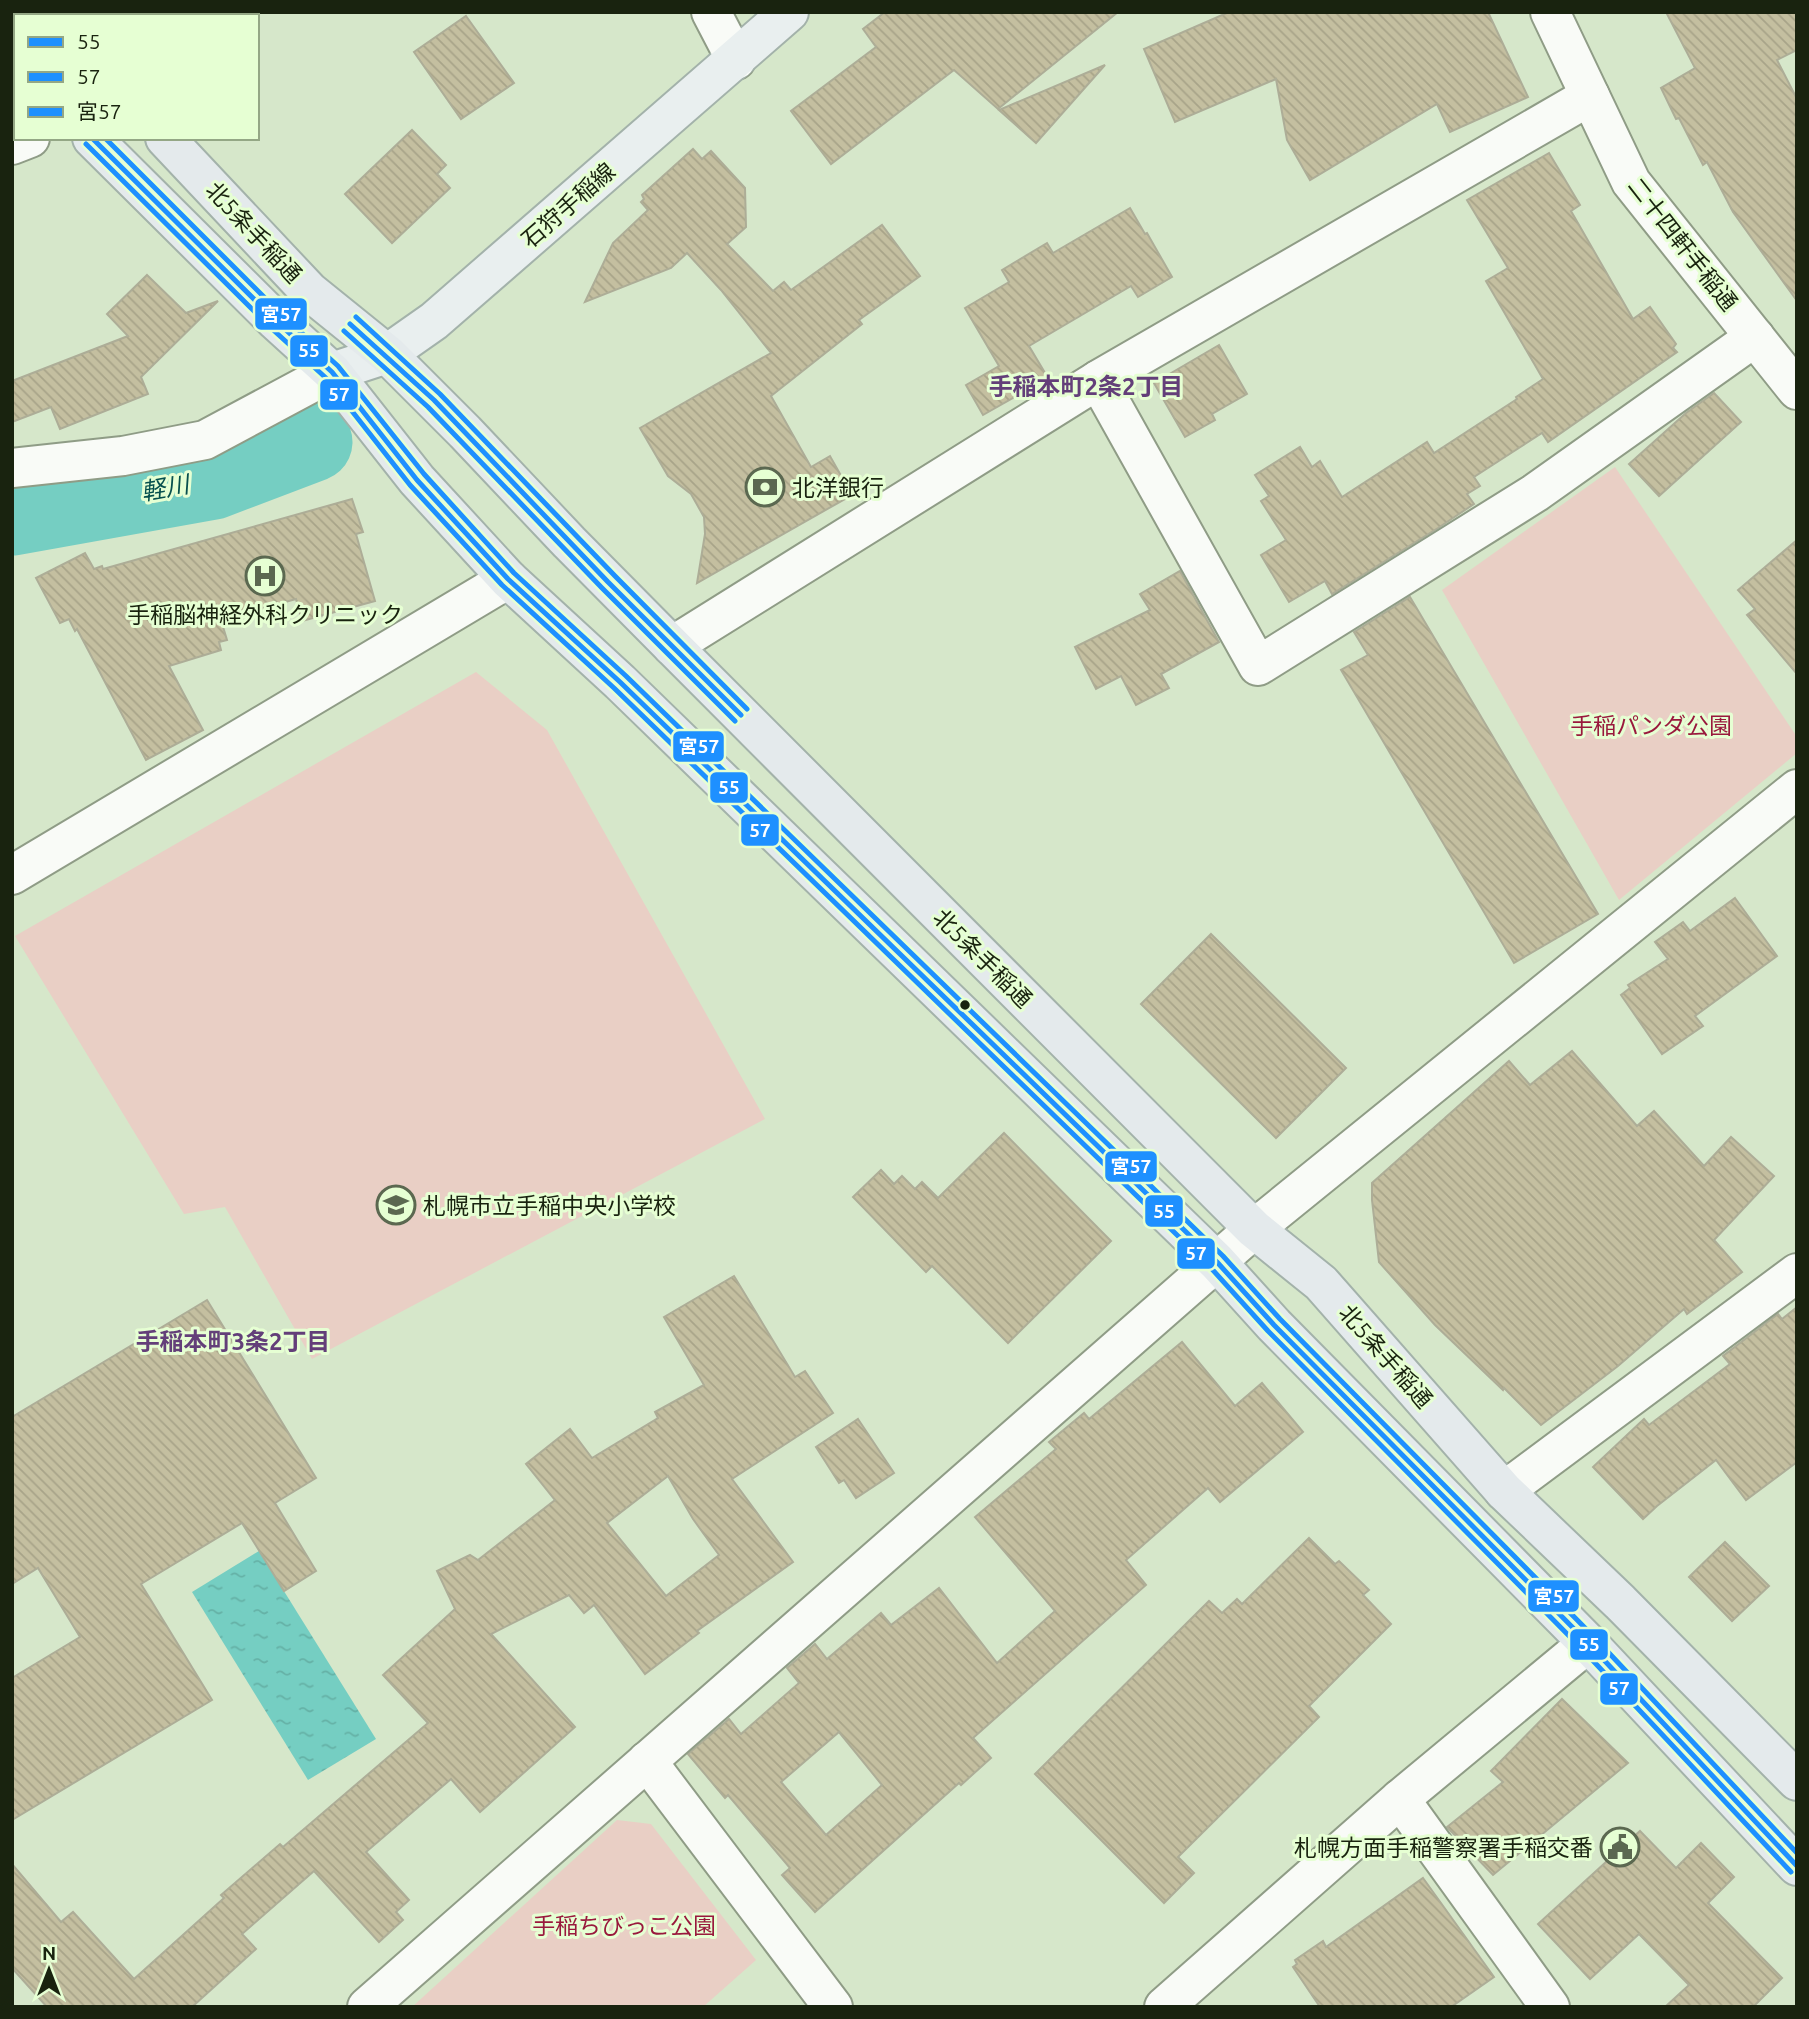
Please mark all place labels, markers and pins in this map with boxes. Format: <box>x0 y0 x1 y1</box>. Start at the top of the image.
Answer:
bank icon: 北洋銀行 <box>744 466 786 508</box>
place label: 北洋銀行 <box>792 475 884 500</box>
hospital icon: 手稲脳神経外科クリニック <box>244 555 286 597</box>
place label: 手稲脳神経外科クリニック <box>127 602 403 627</box>
unlabelled marker <box>958 998 972 1012</box>
school or university icon: 札幌市立手稲中央小学校 <box>375 1184 417 1226</box>
place label: 札幌市立手稲中央小学校 <box>423 1193 676 1218</box>
public building icon: 札幌方面手稲警察署手稲交番 <box>1599 1826 1641 1868</box>
place label: 札幌方面手稲警察署手稲交番 <box>1294 1835 1593 1860</box>

